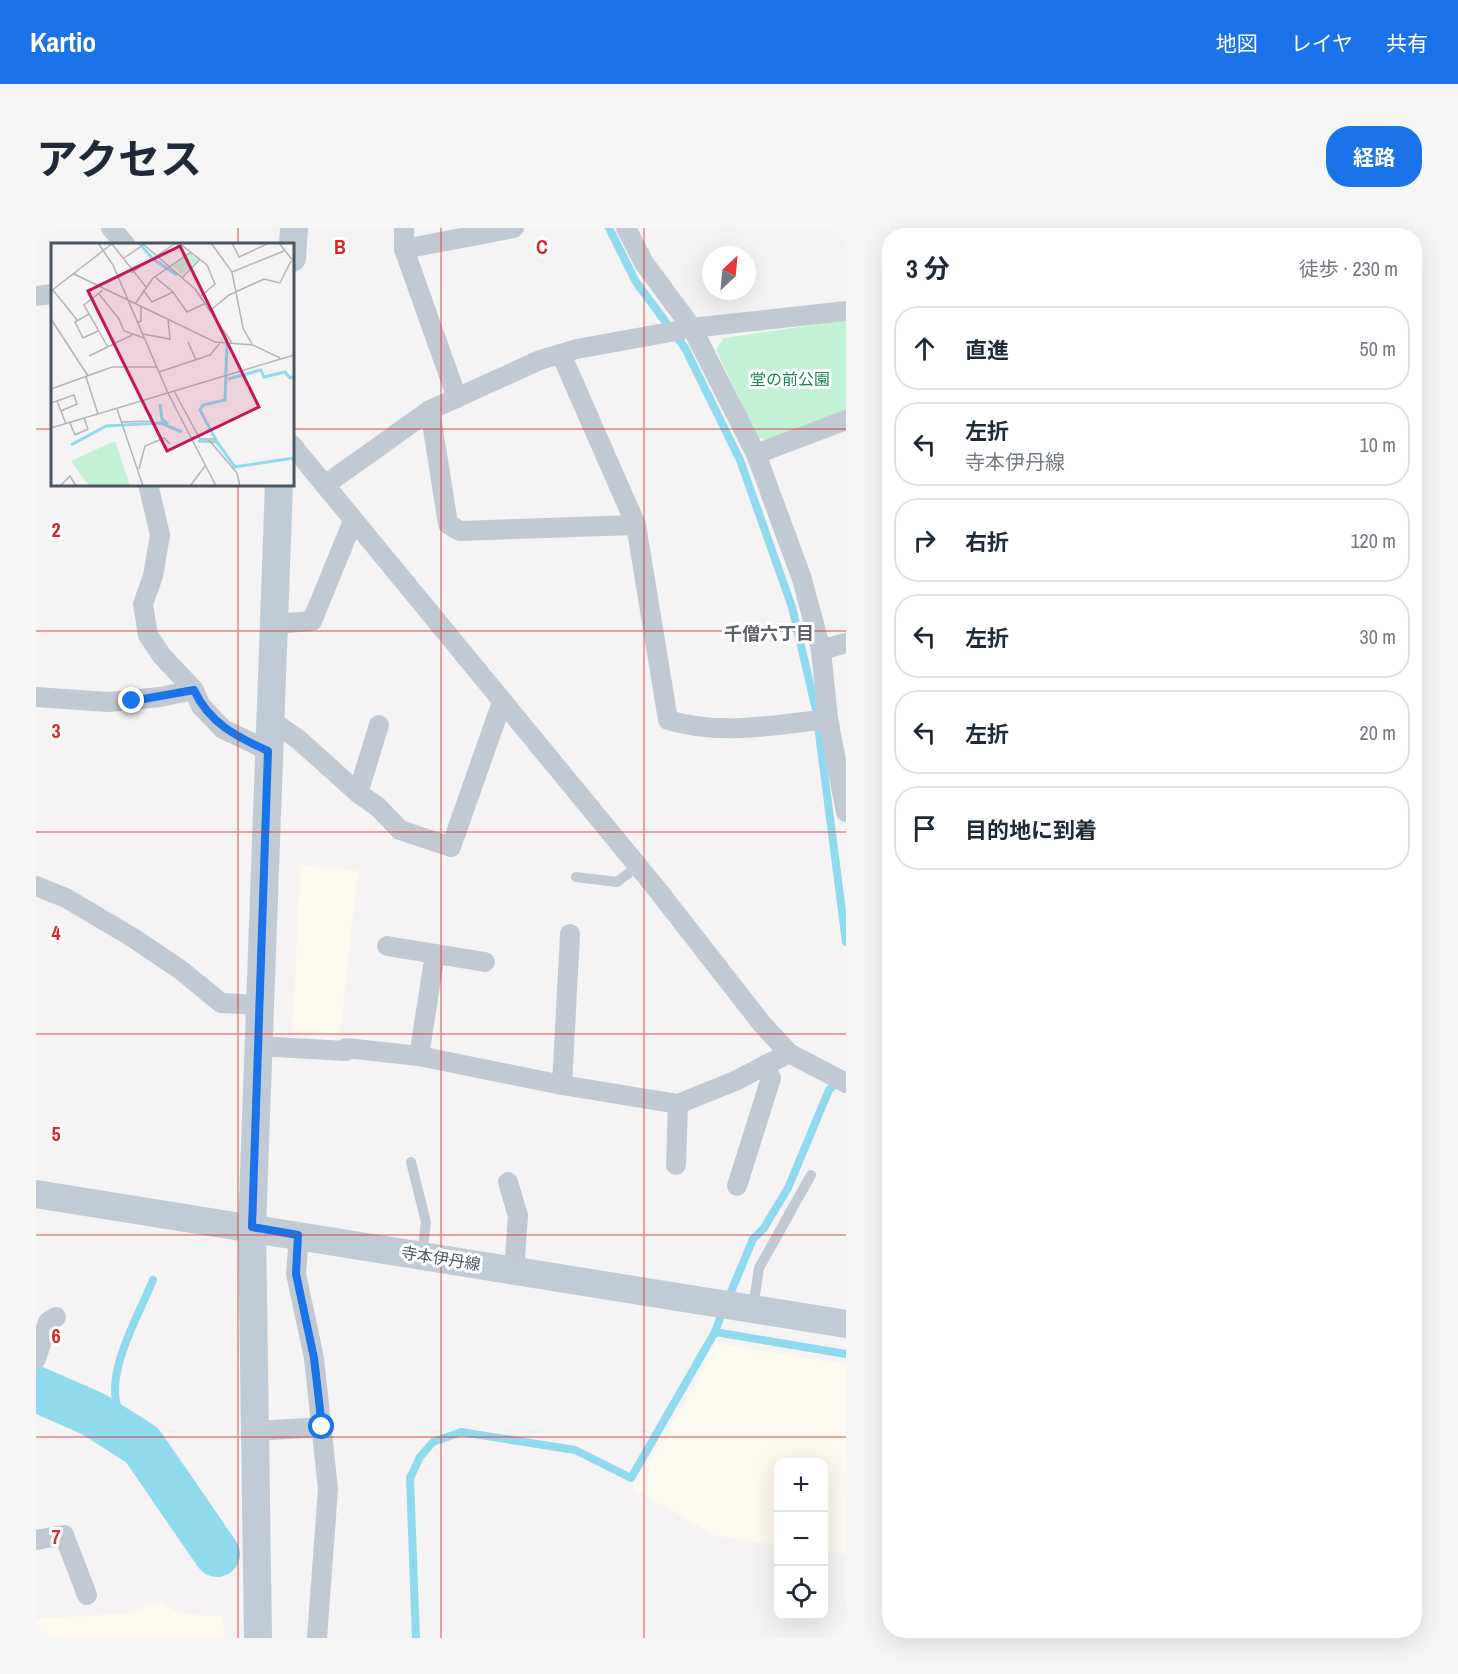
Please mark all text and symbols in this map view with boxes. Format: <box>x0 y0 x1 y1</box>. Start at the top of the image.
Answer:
text: Kartio <box>30 23 96 61</box>
text: 地図 <box>1216 29 1258 58</box>
text: レイヤ <box>1291 29 1353 58</box>
text: 共有 <box>1386 29 1428 58</box>
button: 経路 <box>1326 126 1422 187</box>
text: アクセス <box>36 131 202 187</box>
text: B <box>334 233 346 260</box>
text: C <box>536 233 548 260</box>
inset map <box>51 243 294 486</box>
north arrow <box>702 246 756 300</box>
text: 3 分 <box>906 251 950 286</box>
text: 徒歩 · 230 m <box>1299 255 1398 282</box>
icon: ahead <box>908 332 941 365</box>
text: 直進 <box>965 335 1009 365</box>
text: 50 m <box>1360 335 1396 362</box>
park label: 堂の前公園 <box>750 368 830 390</box>
text: 左折 <box>965 416 1009 446</box>
icon: left <box>908 428 941 461</box>
text: 10 m <box>1360 431 1396 458</box>
text: 寺本伊丹線 <box>965 448 1065 475</box>
text: 2 <box>51 516 61 543</box>
icon: right <box>908 524 941 557</box>
text: 右折 <box>965 527 1009 557</box>
text: 120 m <box>1350 527 1396 554</box>
icon: left <box>908 620 941 653</box>
district label: 千僧六丁目 <box>724 621 814 646</box>
text: 左折 <box>965 623 1009 653</box>
text: 30 m <box>1360 623 1396 650</box>
route end <box>118 687 144 713</box>
icon: left <box>908 716 941 749</box>
text: 3 <box>51 717 61 744</box>
text: 左折 <box>965 719 1009 749</box>
text: 20 m <box>1360 719 1396 746</box>
icon: arrive <box>908 812 941 845</box>
text: 目的地に到着 <box>965 815 1097 845</box>
text: 4 <box>51 919 61 946</box>
text: 5 <box>51 1120 61 1147</box>
street label: 寺本伊丹線 <box>400 1241 482 1275</box>
text: 6 <box>51 1322 61 1349</box>
route start <box>308 1413 334 1439</box>
map controls <box>774 1458 828 1620</box>
button: + <box>774 1458 828 1512</box>
button: − <box>774 1512 828 1566</box>
text: 7 <box>51 1523 61 1550</box>
button: locate <box>774 1566 828 1620</box>

